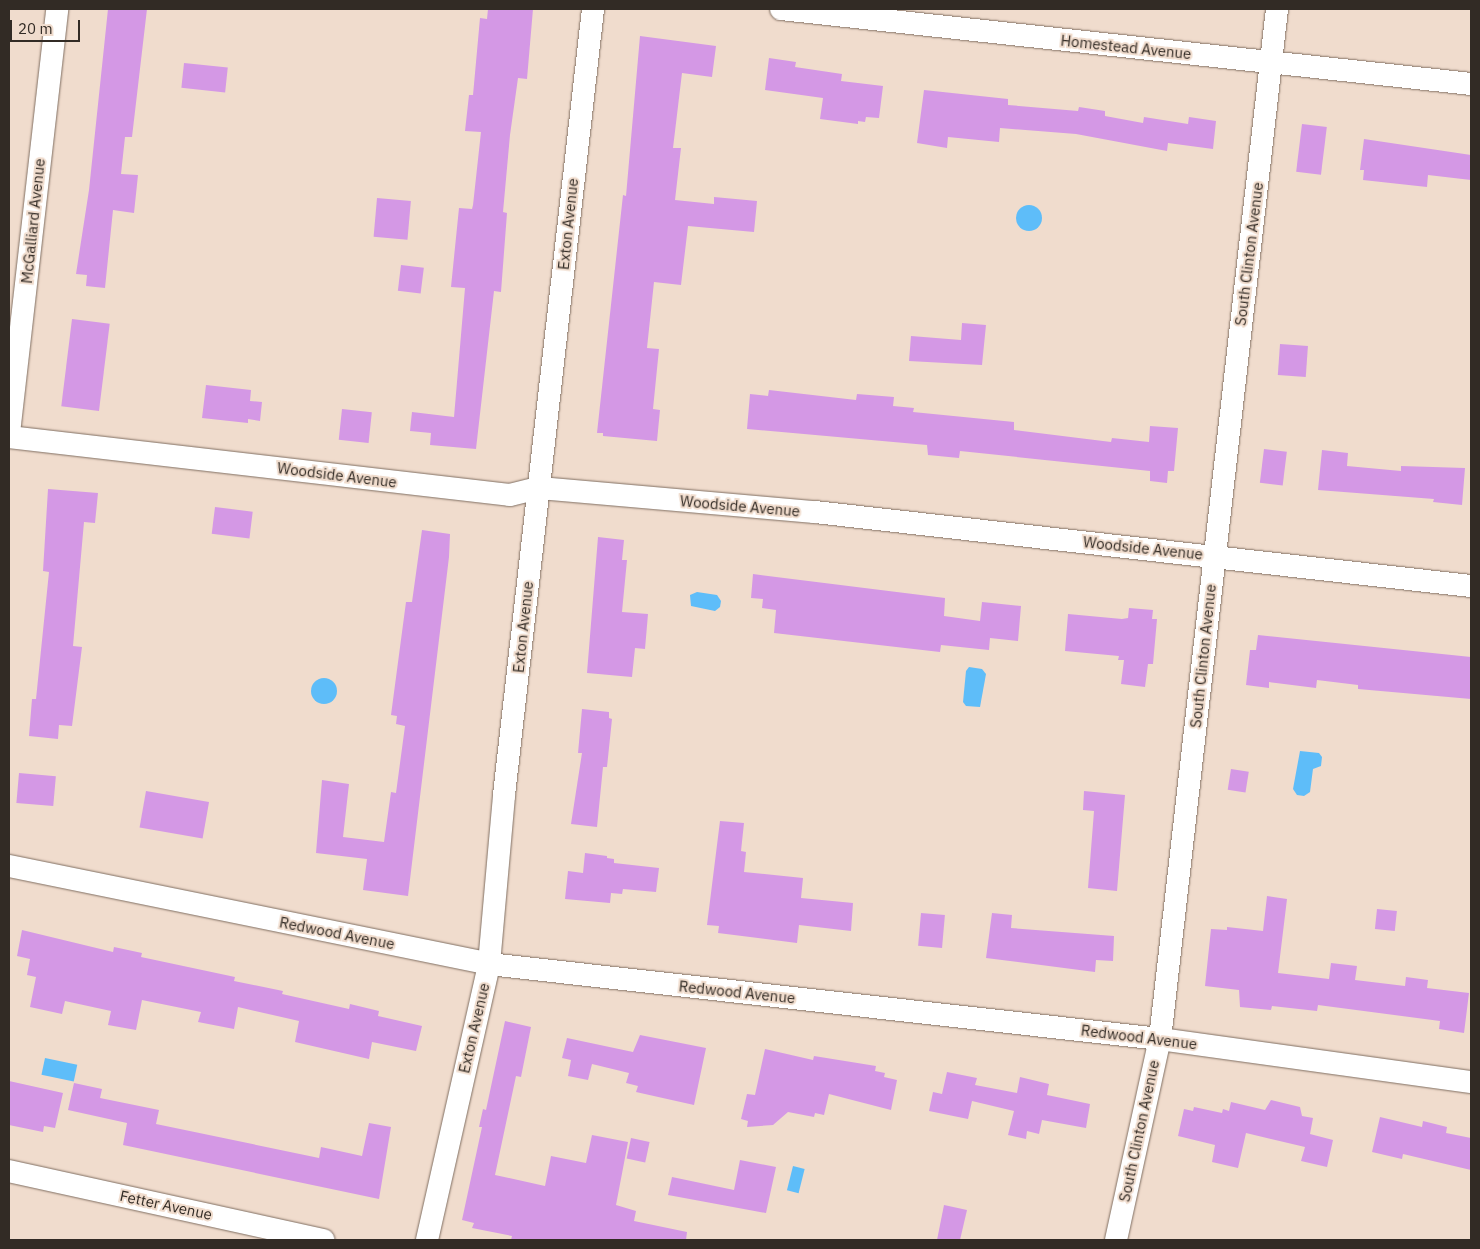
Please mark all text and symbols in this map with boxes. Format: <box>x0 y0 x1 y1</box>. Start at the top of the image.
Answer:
scale bar <box>12 10 82 42</box>
text: 20 m <box>18 19 53 38</box>
street label: Homestead Avenue <box>1060 31 1192 63</box>
street label: McGalliard Avenue <box>17 158 49 284</box>
street label: Exton Avenue <box>554 177 582 271</box>
street label: South Clinton Avenue <box>1231 181 1267 327</box>
street label: Woodside Avenue <box>276 459 398 491</box>
street label: Woodside Avenue <box>679 492 801 520</box>
street label: Woodside Avenue <box>1082 533 1204 563</box>
street label: Exton Avenue <box>509 580 537 674</box>
street label: South Clinton Avenue <box>1187 583 1219 729</box>
street label: Redwood Avenue <box>278 913 396 953</box>
street label: Redwood Avenue <box>678 977 796 1007</box>
street label: Exton Avenue <box>455 981 493 1075</box>
street label: Redwood Avenue <box>1080 1021 1198 1053</box>
street label: South Clinton Avenue <box>1115 1059 1163 1203</box>
street label: Fetter Avenue <box>118 1186 214 1224</box>

